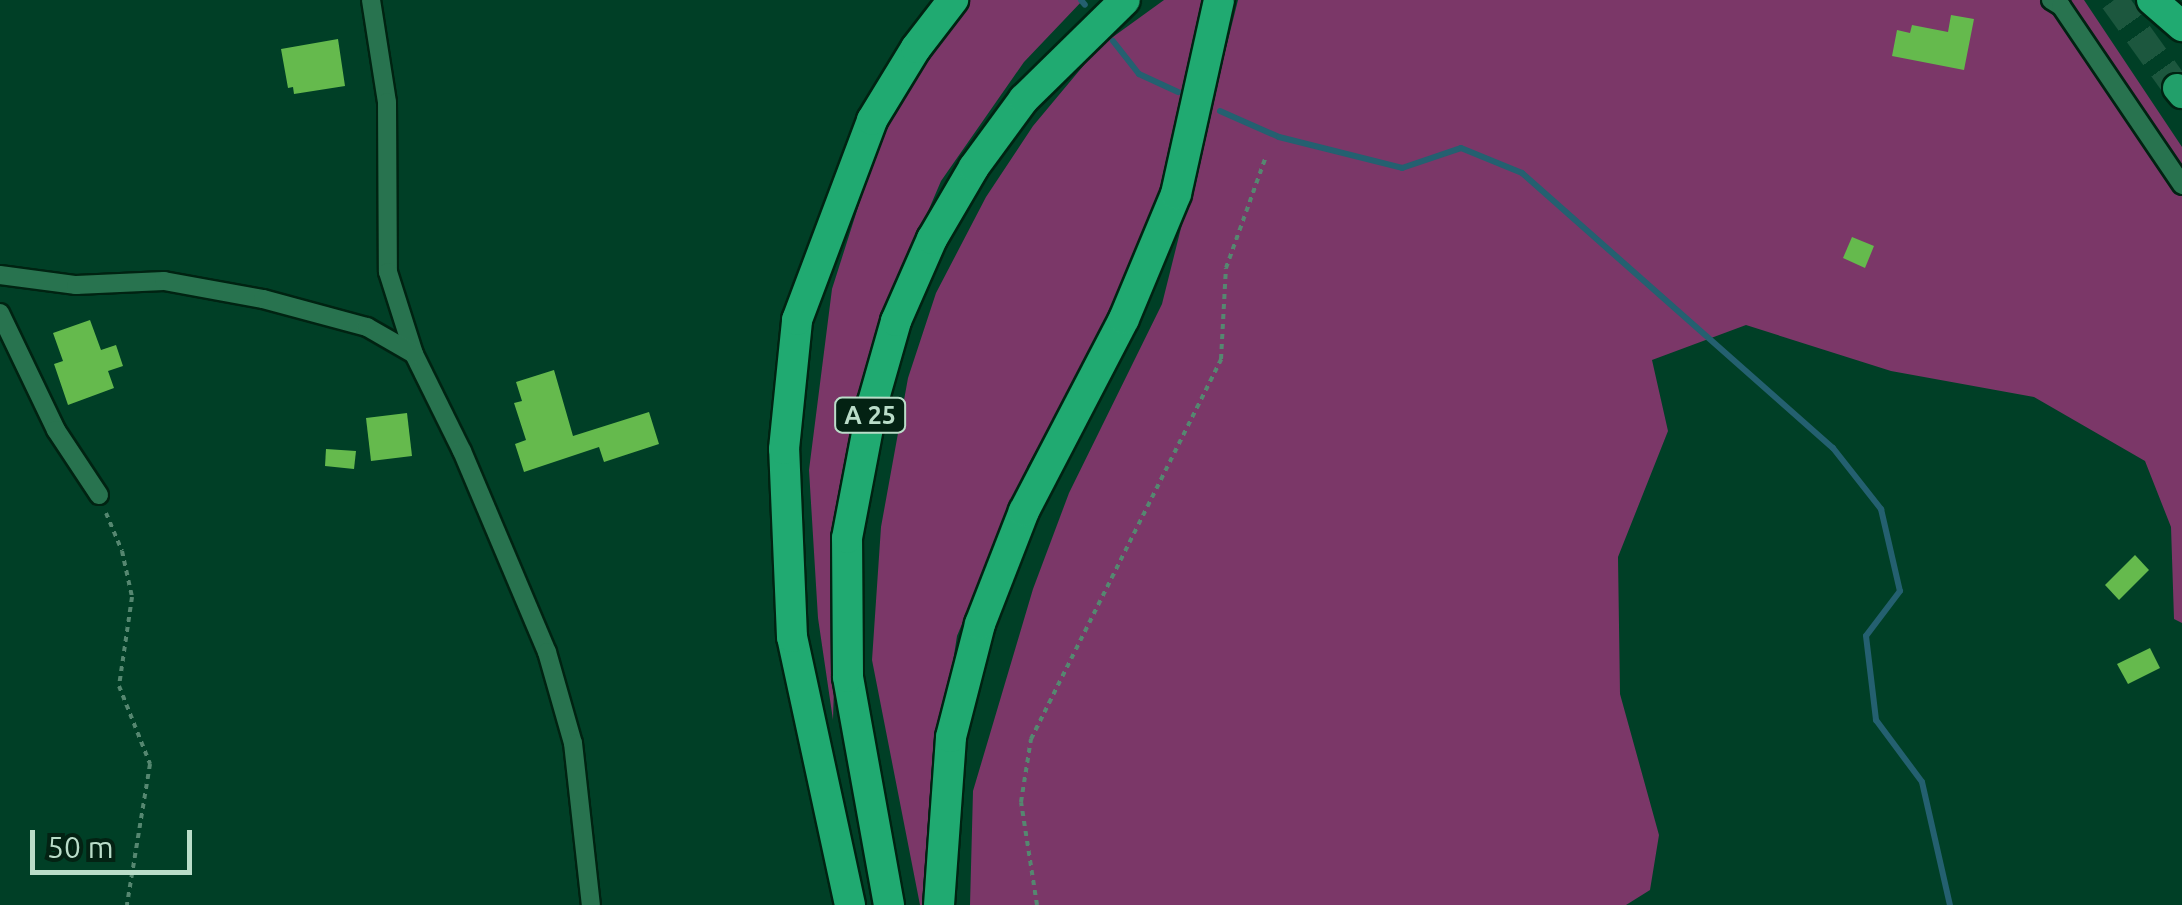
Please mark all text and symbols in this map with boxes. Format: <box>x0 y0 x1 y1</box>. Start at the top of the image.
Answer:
road number: A 25 <box>832 395 908 435</box>
scale bar <box>35 810 198 872</box>
text: 50 m <box>47 830 114 864</box>

